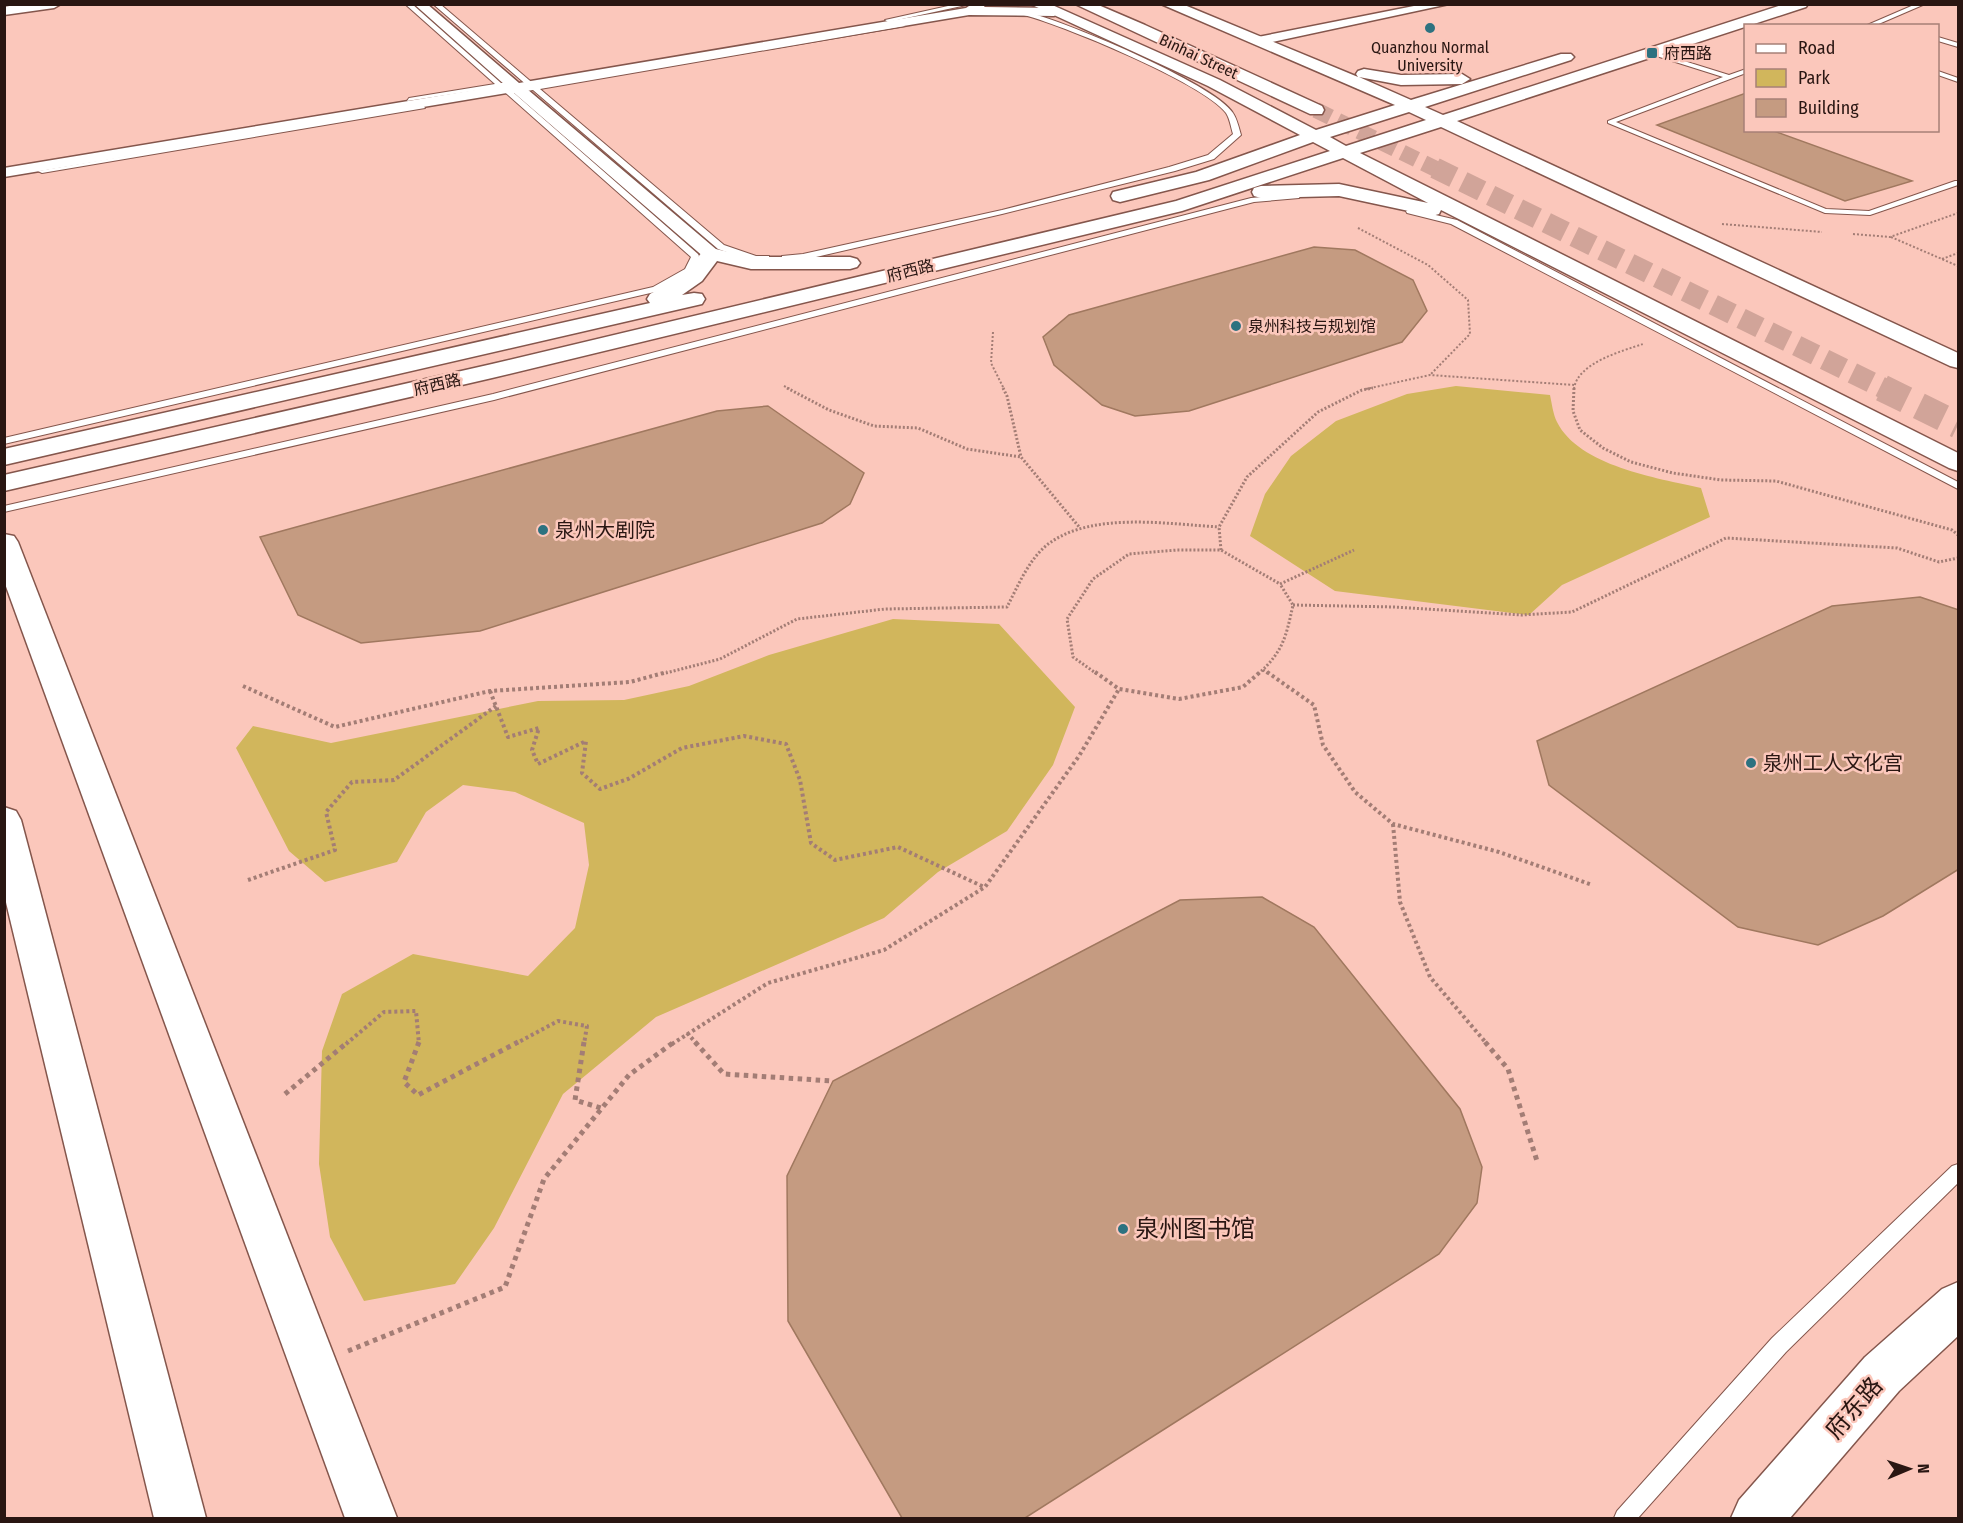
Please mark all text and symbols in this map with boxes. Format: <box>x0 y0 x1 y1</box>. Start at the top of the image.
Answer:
marker: Quanzhou Normal University <box>1423 21 1437 35</box>
legend <box>1744 24 1939 132</box>
street label: Binhai Street <box>1156 30 1242 83</box>
text: Road <box>1798 37 1835 59</box>
place label: Quanzhou Normal University <box>1371 38 1489 75</box>
place label: 府西路 <box>1664 44 1712 63</box>
marker: 府西路 <box>1645 46 1659 60</box>
text: Park <box>1798 67 1831 89</box>
text: Building <box>1798 97 1859 119</box>
street label: 府西路 <box>885 255 936 286</box>
place label: 泉州科技与规划馆 <box>1248 317 1376 336</box>
marker: 泉州科技与规划馆 <box>1229 319 1243 333</box>
street label: 府西路 <box>412 370 463 399</box>
place label: 泉州大剧院 <box>555 518 655 542</box>
marker: 泉州大剧院 <box>536 523 550 537</box>
place label: 泉州工人文化宫 <box>1763 751 1903 775</box>
marker: 泉州工人文化宫 <box>1744 756 1758 770</box>
place label: 泉州图书馆 <box>1135 1215 1255 1243</box>
marker: 泉州图书馆 <box>1116 1222 1130 1236</box>
street label: 府东路 <box>1820 1372 1888 1444</box>
north arrow <box>1879 1439 1939 1499</box>
text: N <box>1914 1463 1933 1474</box>

